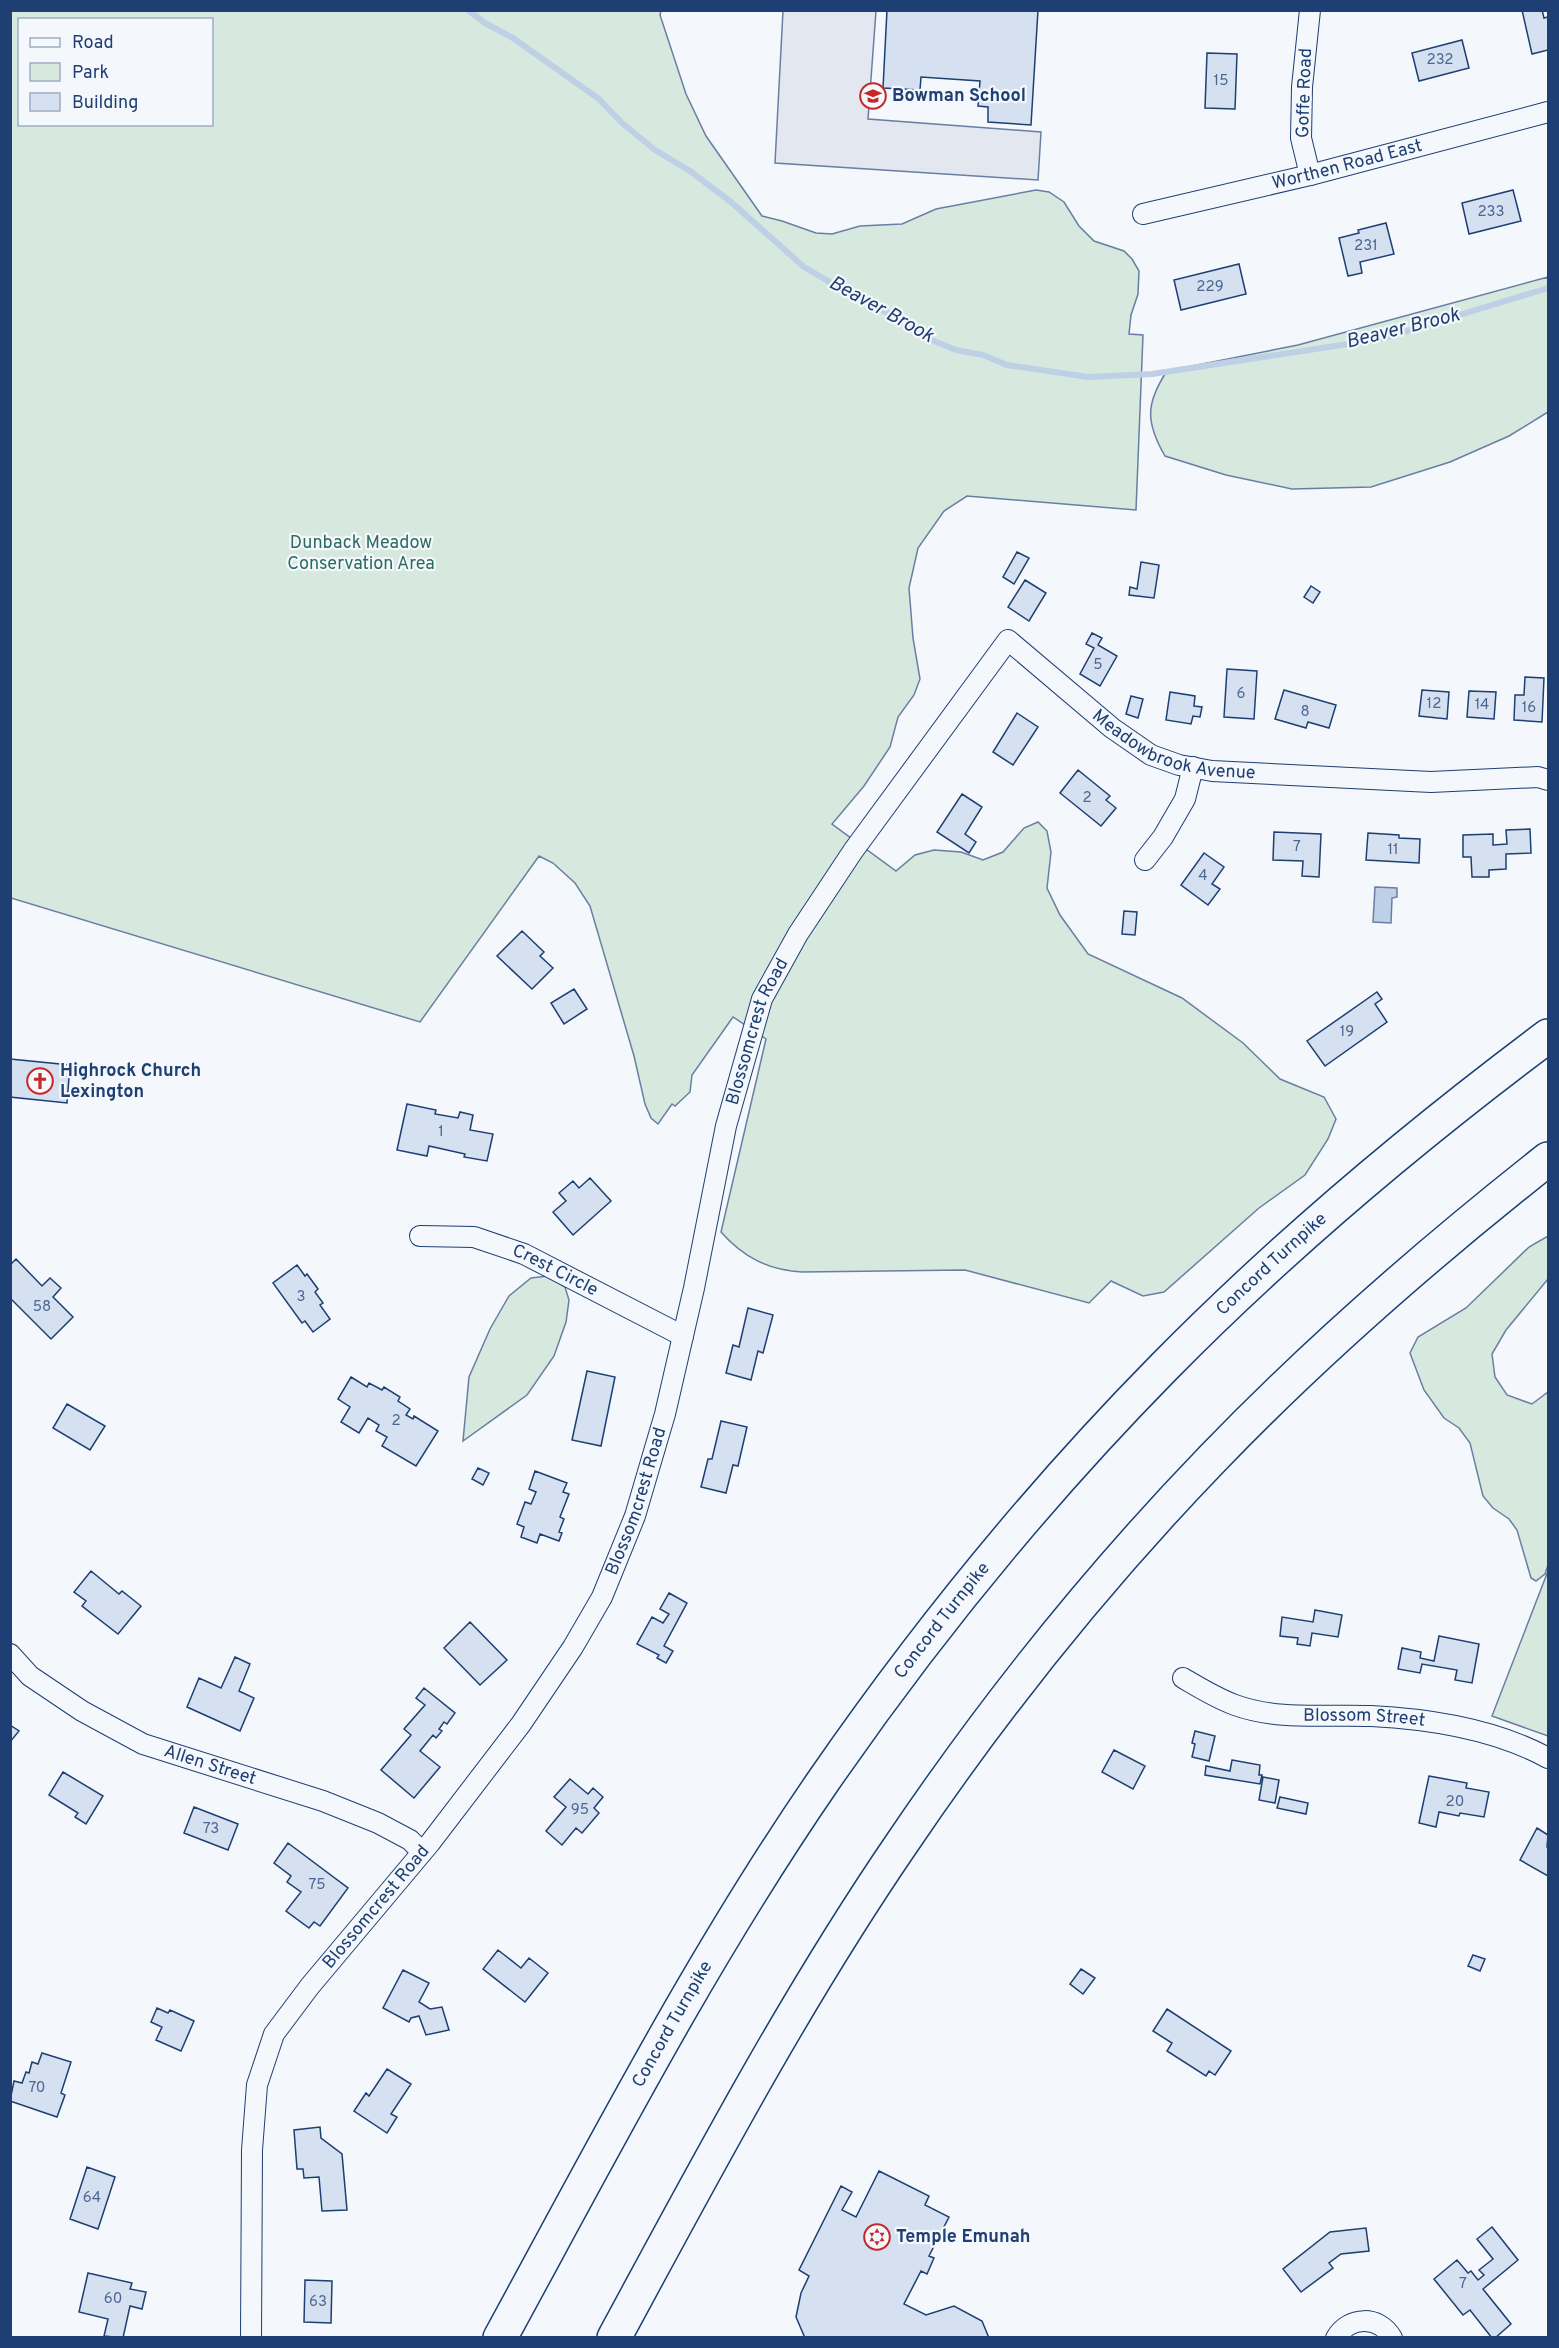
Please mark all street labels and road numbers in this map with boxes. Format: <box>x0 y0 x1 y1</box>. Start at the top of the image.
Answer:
street label: Goffe Road <box>1292 48 1318 138</box>
street label: Worthen Road East <box>1270 134 1425 195</box>
street label: Meadowbrook Avenue <box>1087 704 1256 785</box>
street label: Blossomcrest Road <box>721 954 794 1108</box>
street label: Concord Turnpike <box>1211 1208 1332 1321</box>
street label: Crest Circle <box>509 1239 602 1302</box>
street label: Blossomcrest Road <box>601 1425 672 1579</box>
street label: Concord Turnpike <box>889 1558 995 1684</box>
street label: Blossom Street <box>1303 1704 1427 1732</box>
street label: Allen Street <box>161 1740 259 1791</box>
street label: Blossomcrest Road <box>318 1840 435 1974</box>
street label: Concord Turnpike <box>627 1957 718 2092</box>

